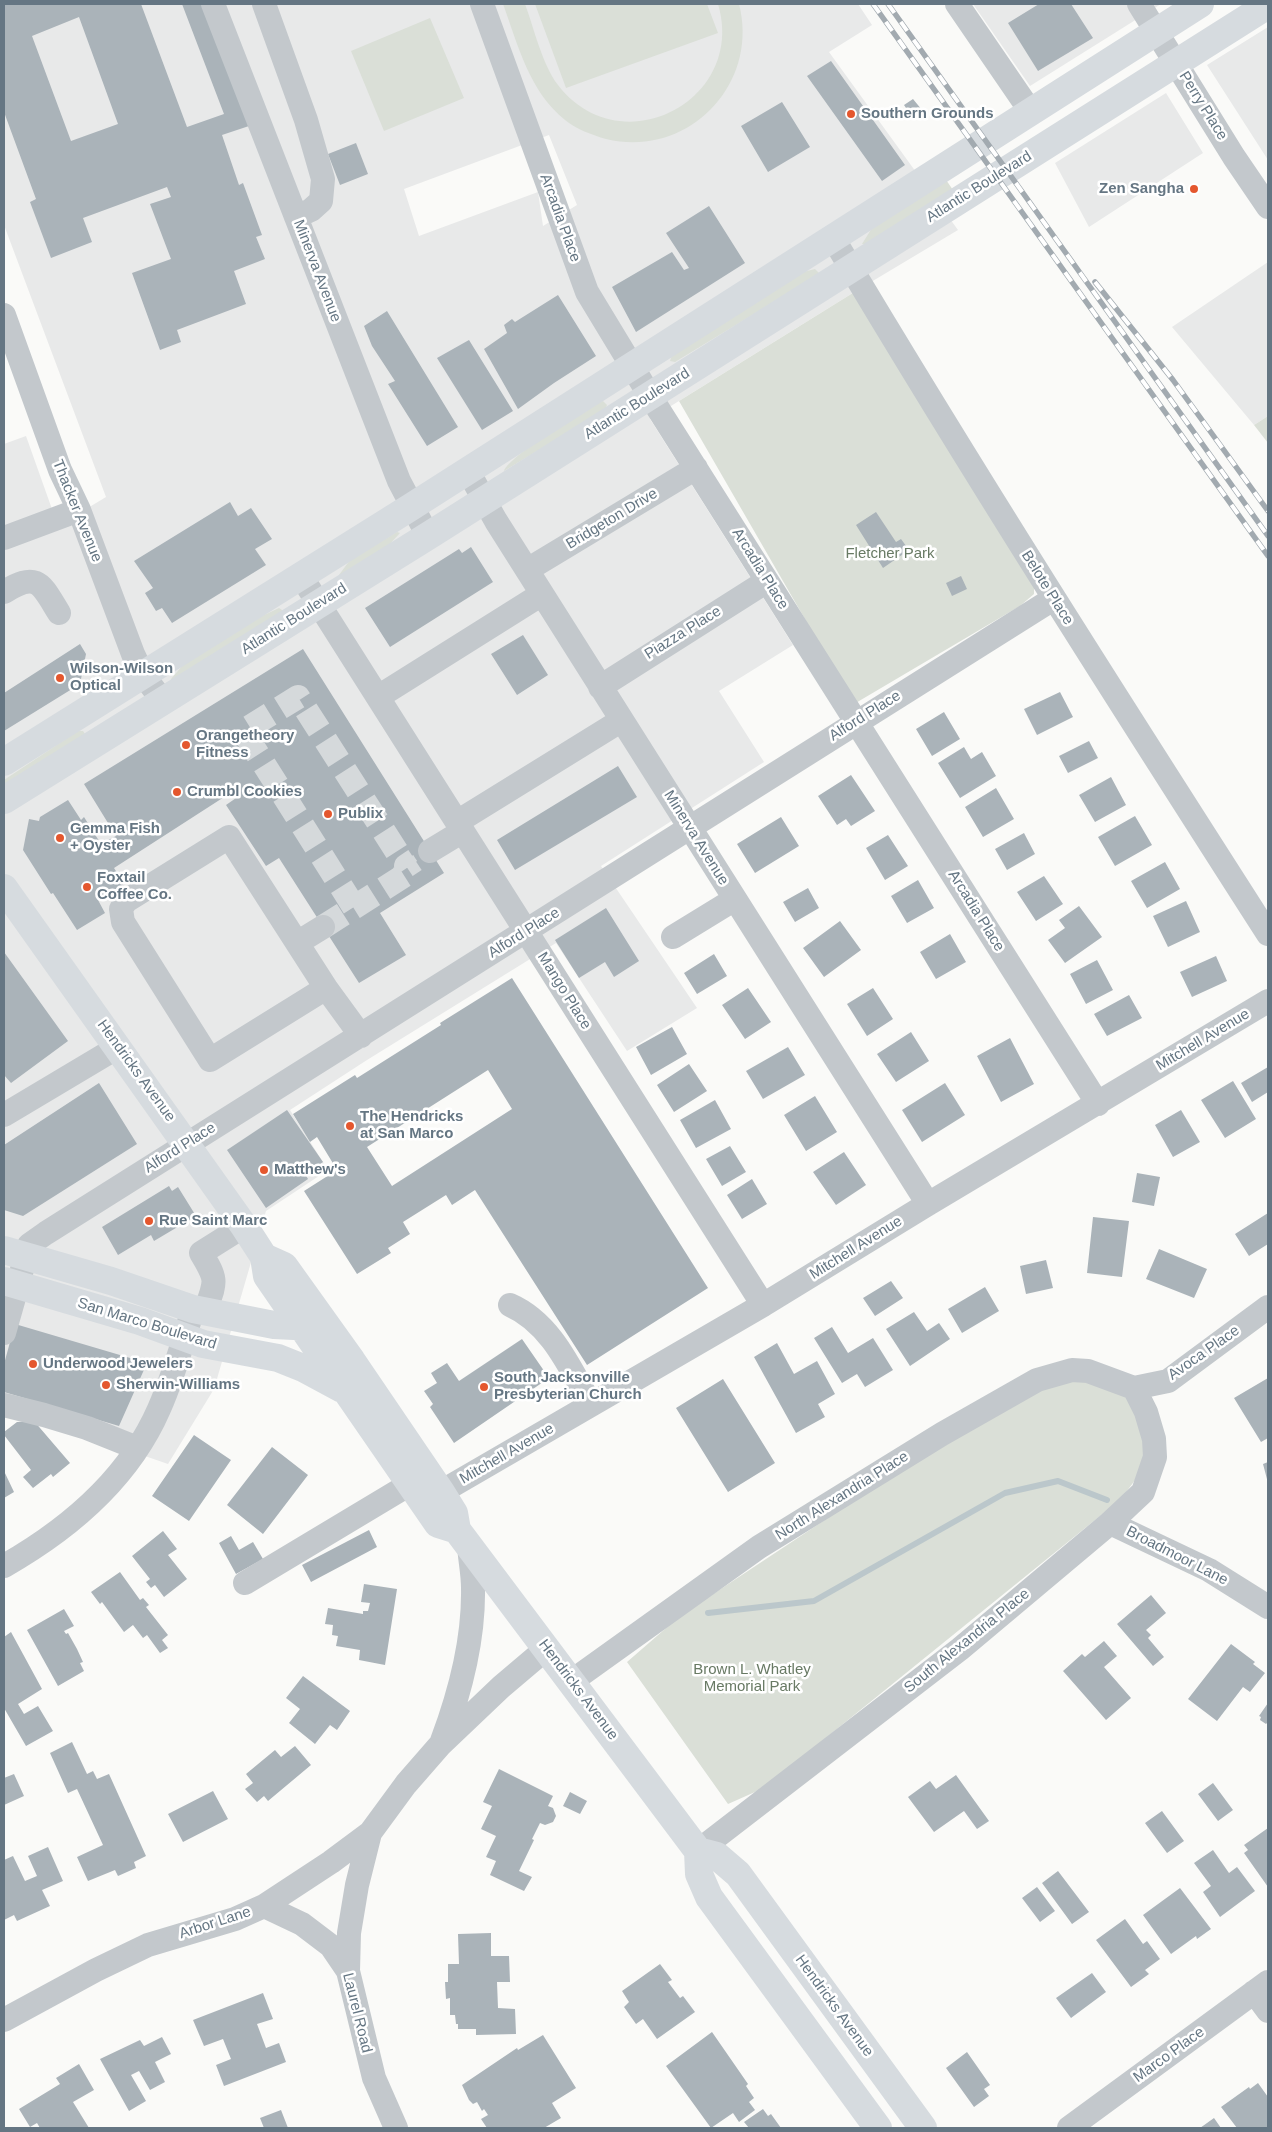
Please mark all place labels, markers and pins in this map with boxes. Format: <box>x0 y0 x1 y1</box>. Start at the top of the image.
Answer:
place label: Southern Grounds <box>861 105 993 123</box>
marker: Southern Grounds <box>845 108 857 120</box>
place label: Zen Sangha <box>1099 180 1184 198</box>
marker: Zen Sangha <box>1188 183 1200 195</box>
place label: Wilson-Wilson Optical <box>70 660 173 695</box>
marker: Wilson-Wilson Optical <box>54 672 66 684</box>
place label: Orangetheory Fitness <box>196 727 294 762</box>
marker: Orangetheory Fitness <box>180 739 192 751</box>
place label: Crumbl Cookies <box>187 783 302 801</box>
marker: Crumbl Cookies <box>171 786 183 798</box>
place label: Publix <box>338 805 383 823</box>
marker: Publix <box>322 808 334 820</box>
place label: Gemma Fish + Oyster <box>70 820 160 855</box>
marker: Gemma Fish + Oyster <box>54 832 66 844</box>
place label: Foxtail Coffee Co. <box>97 869 172 904</box>
marker: Foxtail Coffee Co. <box>81 881 93 893</box>
place label: The Hendricks at San Marco <box>360 1108 463 1143</box>
marker: The Hendricks at San Marco <box>344 1120 356 1132</box>
place label: Matthew's <box>274 1161 346 1179</box>
marker: Matthew's <box>258 1164 270 1176</box>
place label: Rue Saint Marc <box>159 1212 267 1230</box>
marker: Rue Saint Marc <box>143 1215 155 1227</box>
place label: Underwood Jewelers <box>43 1355 193 1373</box>
marker: Underwood Jewelers <box>27 1358 39 1370</box>
place label: South Jacksonville Presbyterian Church <box>494 1369 642 1404</box>
place label: Sherwin-Williams <box>116 1376 240 1394</box>
marker: Sherwin-Williams <box>100 1379 112 1391</box>
marker: South Jacksonville Presbyterian Church <box>478 1381 490 1393</box>

